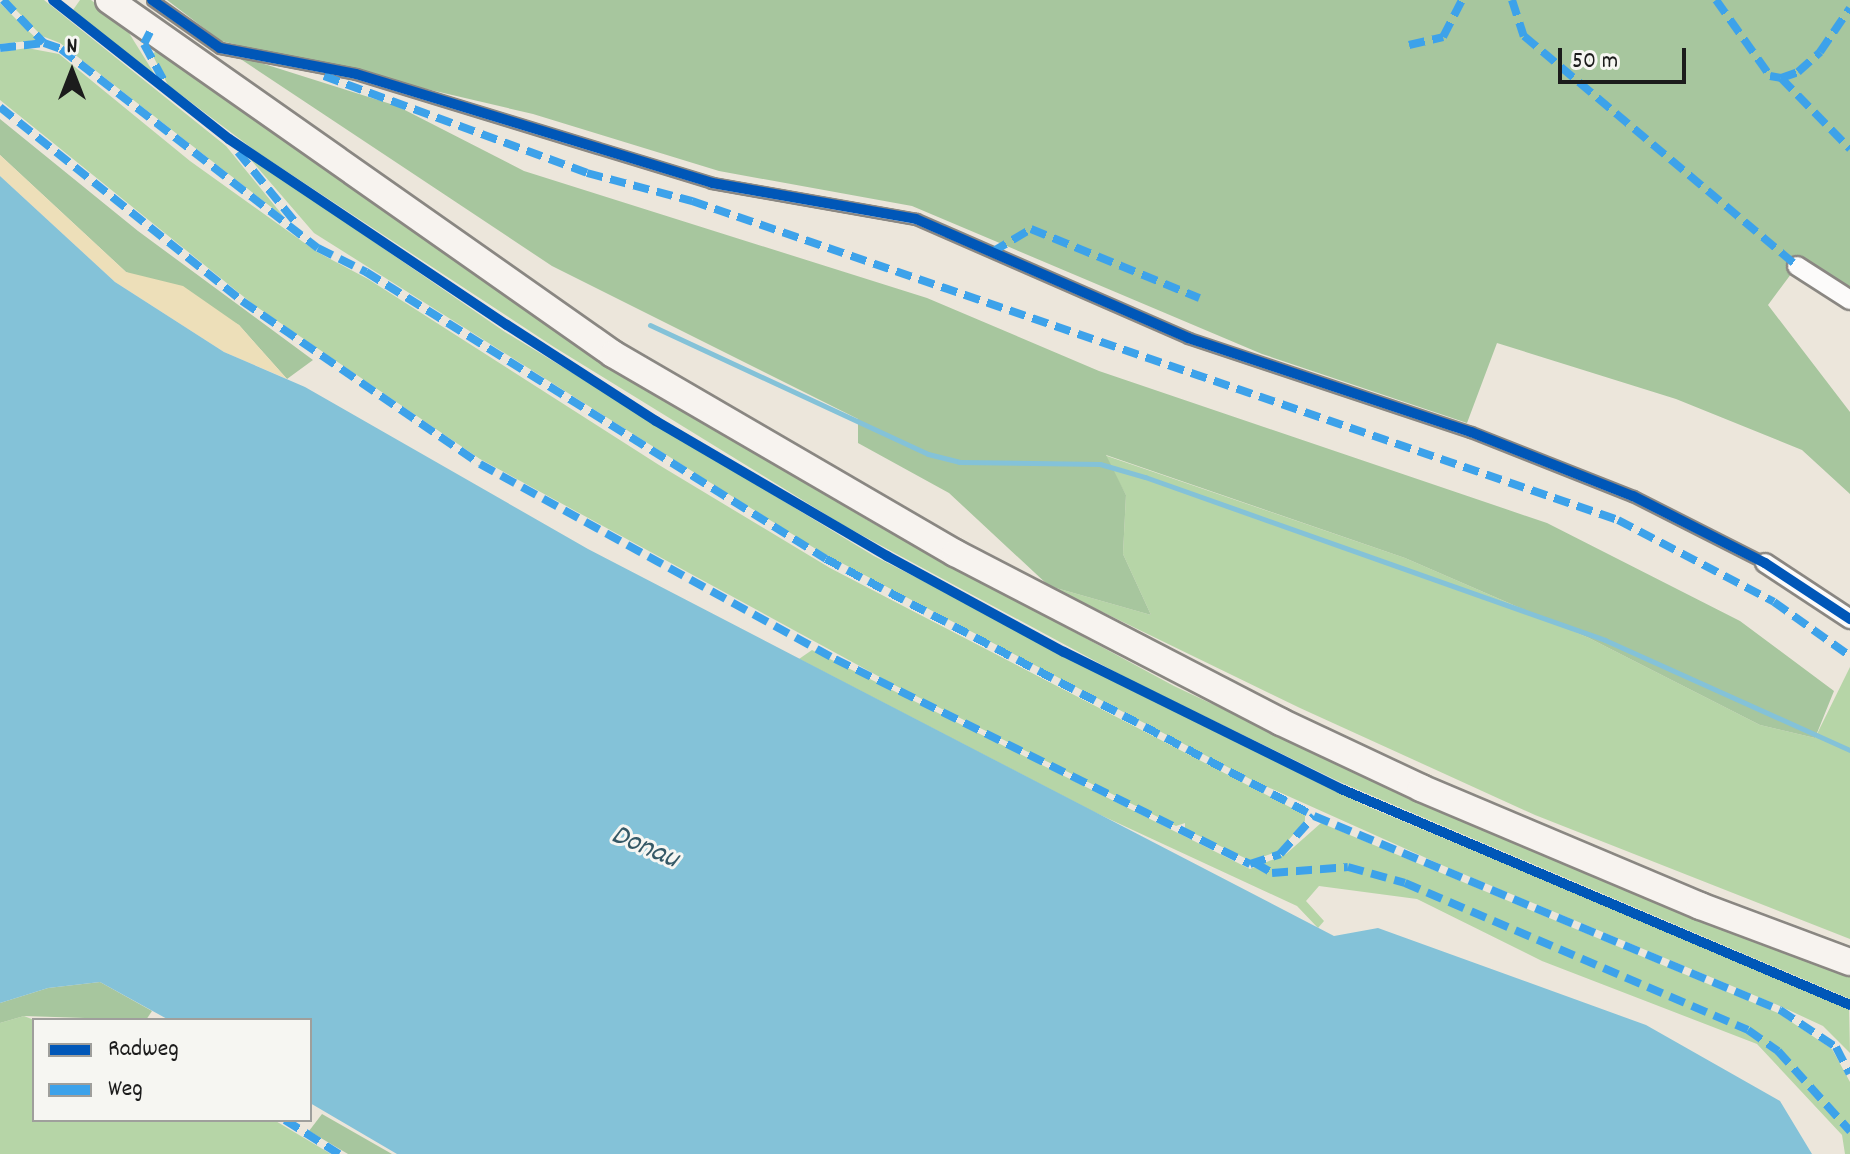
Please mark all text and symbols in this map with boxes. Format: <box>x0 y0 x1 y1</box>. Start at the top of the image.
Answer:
north arrow <box>32 32 112 112</box>
text: N <box>67 32 77 63</box>
scale bar <box>1562 32 1690 82</box>
text: 50 m <box>1572 45 1618 79</box>
water label: Donau <box>605 819 683 879</box>
legend <box>32 1018 312 1122</box>
text: Radweg <box>108 1033 179 1067</box>
text: Weg <box>108 1073 143 1107</box>

